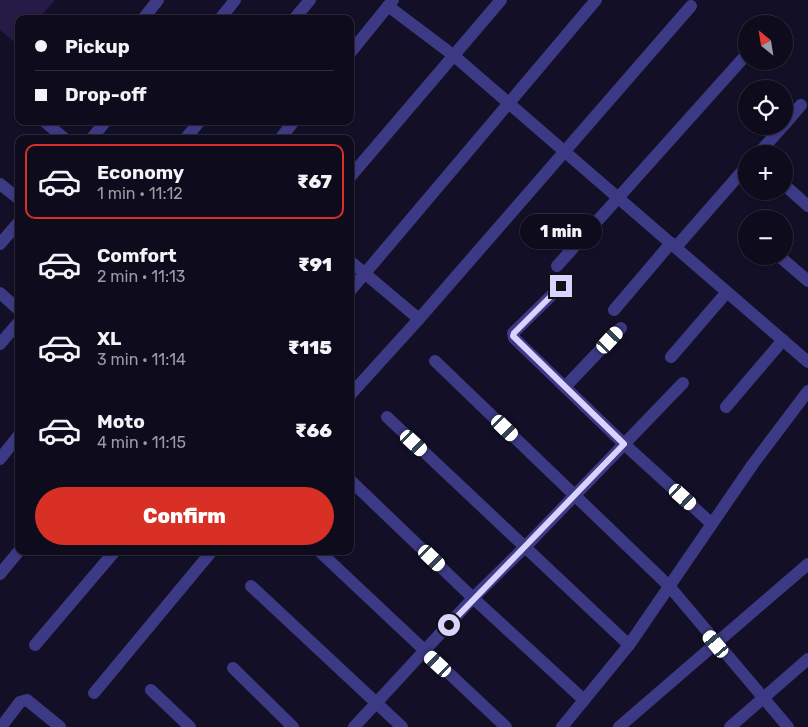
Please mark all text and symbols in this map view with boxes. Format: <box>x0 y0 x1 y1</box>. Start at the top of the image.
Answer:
north arrow <box>738 15 792 70</box>
map controls <box>738 15 793 265</box>
text: Pickup <box>65 35 130 58</box>
button: locate <box>738 80 793 135</box>
text: Drop-off <box>65 83 147 106</box>
button: + <box>738 145 793 200</box>
icon: car <box>37 159 82 204</box>
text: Economy <box>97 161 184 184</box>
text: ₹67 <box>297 170 332 193</box>
text: 1 min · 11:12 <box>97 184 183 203</box>
button: − <box>738 210 793 265</box>
callout: 1 min <box>520 214 602 248</box>
text: 1 min <box>540 222 582 241</box>
icon: car <box>37 242 82 287</box>
text: Comfort <box>97 244 177 267</box>
text: ₹91 <box>298 253 332 276</box>
text: 2 min · 11:13 <box>97 267 185 286</box>
route end <box>550 275 572 297</box>
car <box>594 324 625 356</box>
icon: car <box>37 325 82 370</box>
text: XL <box>97 327 121 350</box>
text: ₹115 <box>288 336 332 359</box>
text: 3 min · 11:14 <box>97 350 186 369</box>
icon: car <box>37 408 82 453</box>
text: Moto <box>97 410 145 433</box>
car <box>488 412 521 444</box>
text: ₹66 <box>295 419 332 442</box>
car <box>397 427 430 459</box>
text: 4 min · 11:15 <box>97 433 186 452</box>
car <box>666 481 699 513</box>
button: Confirm <box>35 487 334 545</box>
car <box>415 542 448 574</box>
route start <box>438 614 460 636</box>
car <box>700 628 731 660</box>
car <box>421 648 454 680</box>

